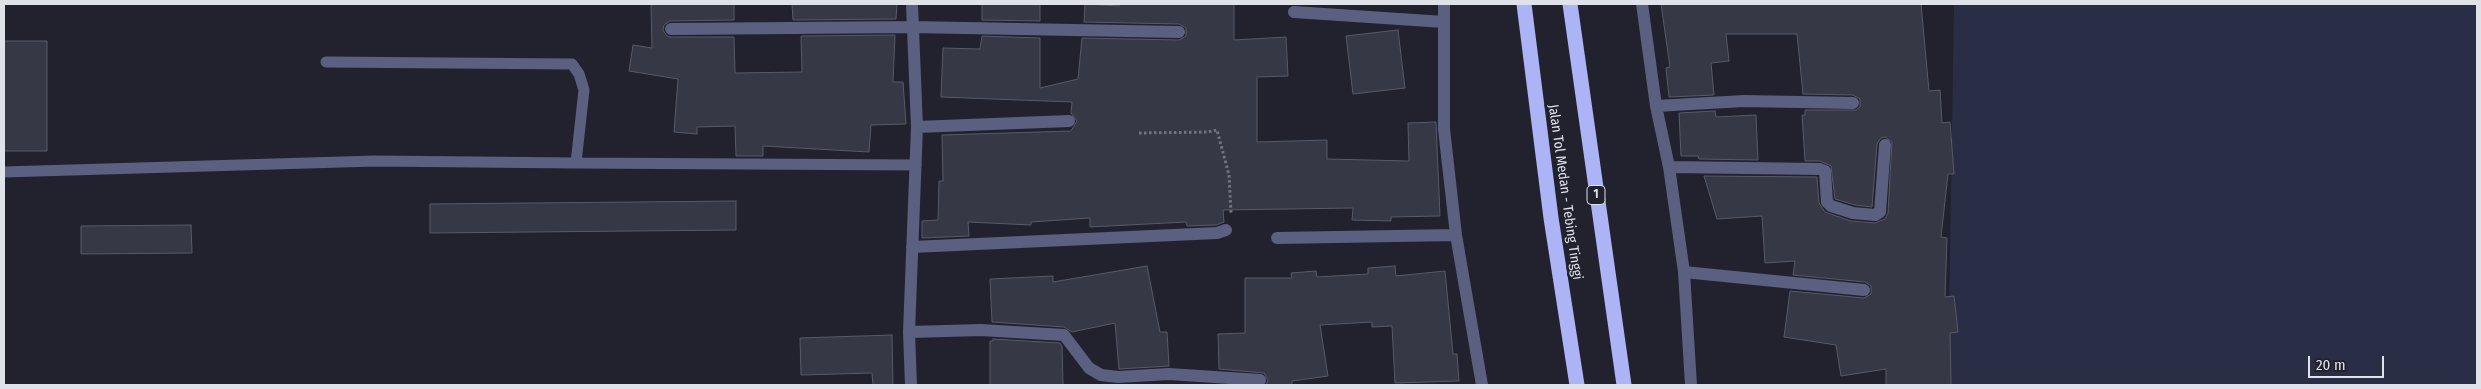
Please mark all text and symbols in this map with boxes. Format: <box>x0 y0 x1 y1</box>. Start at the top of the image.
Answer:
street label: Jalan Tol Medan - Tebing Tinggi <box>1544 103 1586 281</box>
road number: 1 <box>1587 186 1605 204</box>
scale bar <box>2311 346 2387 378</box>
text: 20 m <box>2316 356 2346 374</box>

